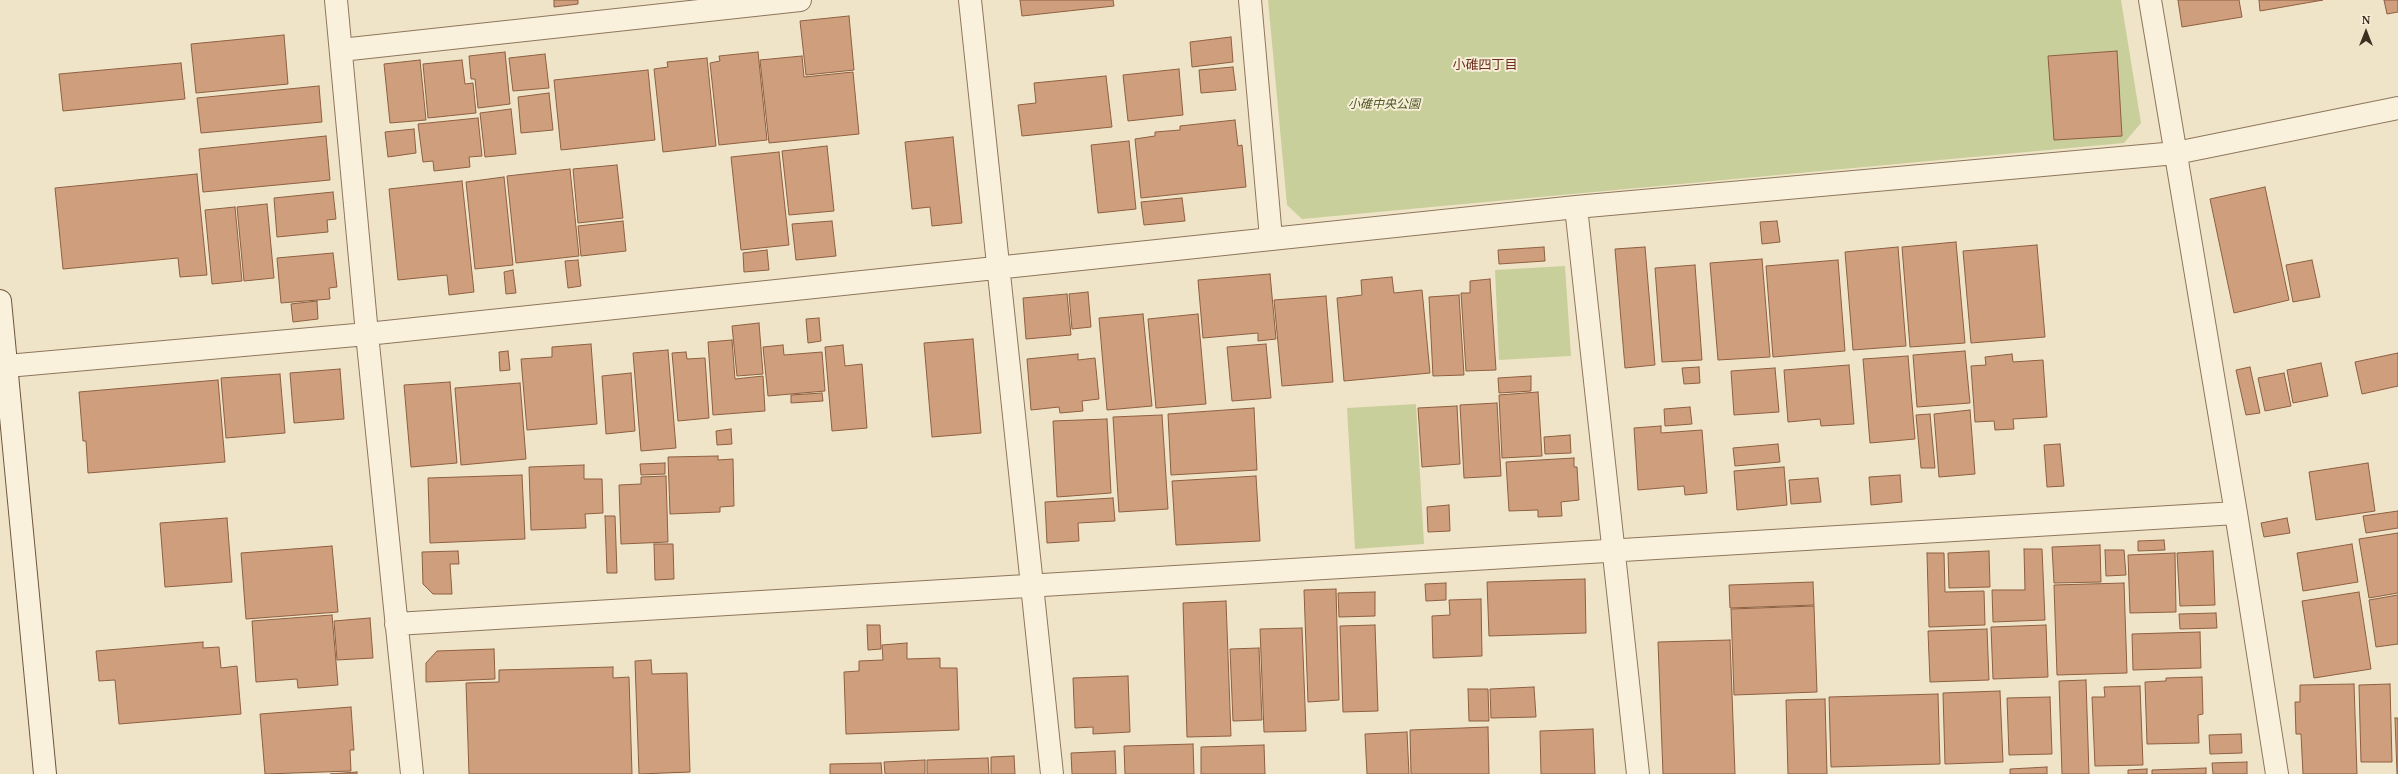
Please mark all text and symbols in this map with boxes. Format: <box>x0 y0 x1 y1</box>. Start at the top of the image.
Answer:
north arrow <box>2346 12 2386 52</box>
text: N <box>2362 12 2370 27</box>
district label: 小碓四丁目 <box>1453 57 1517 73</box>
park label: 小碓中央公園 <box>1348 98 1420 112</box>

